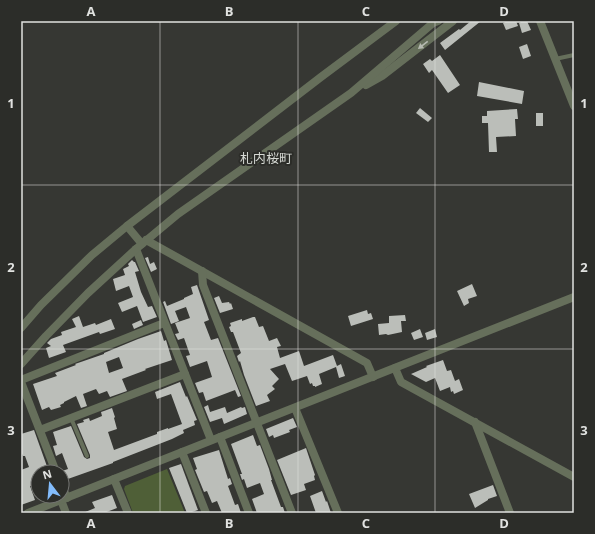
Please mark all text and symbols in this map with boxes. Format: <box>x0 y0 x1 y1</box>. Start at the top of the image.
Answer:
text: A <box>87 2 96 20</box>
text: B <box>225 2 234 20</box>
text: C <box>362 2 370 20</box>
text: D <box>499 2 509 20</box>
one-way arrow <box>417 41 428 50</box>
text: 1 <box>7 94 15 112</box>
text: 1 <box>580 94 588 112</box>
district label: 札内桜町 <box>240 149 292 167</box>
text: 2 <box>7 258 15 276</box>
text: 2 <box>580 258 588 276</box>
text: 3 <box>7 421 15 439</box>
text: 3 <box>580 421 588 439</box>
north arrow <box>30 464 70 504</box>
text: N <box>41 465 53 482</box>
text: A <box>87 514 96 532</box>
text: B <box>225 514 234 532</box>
text: C <box>362 514 370 532</box>
text: D <box>499 514 509 532</box>

